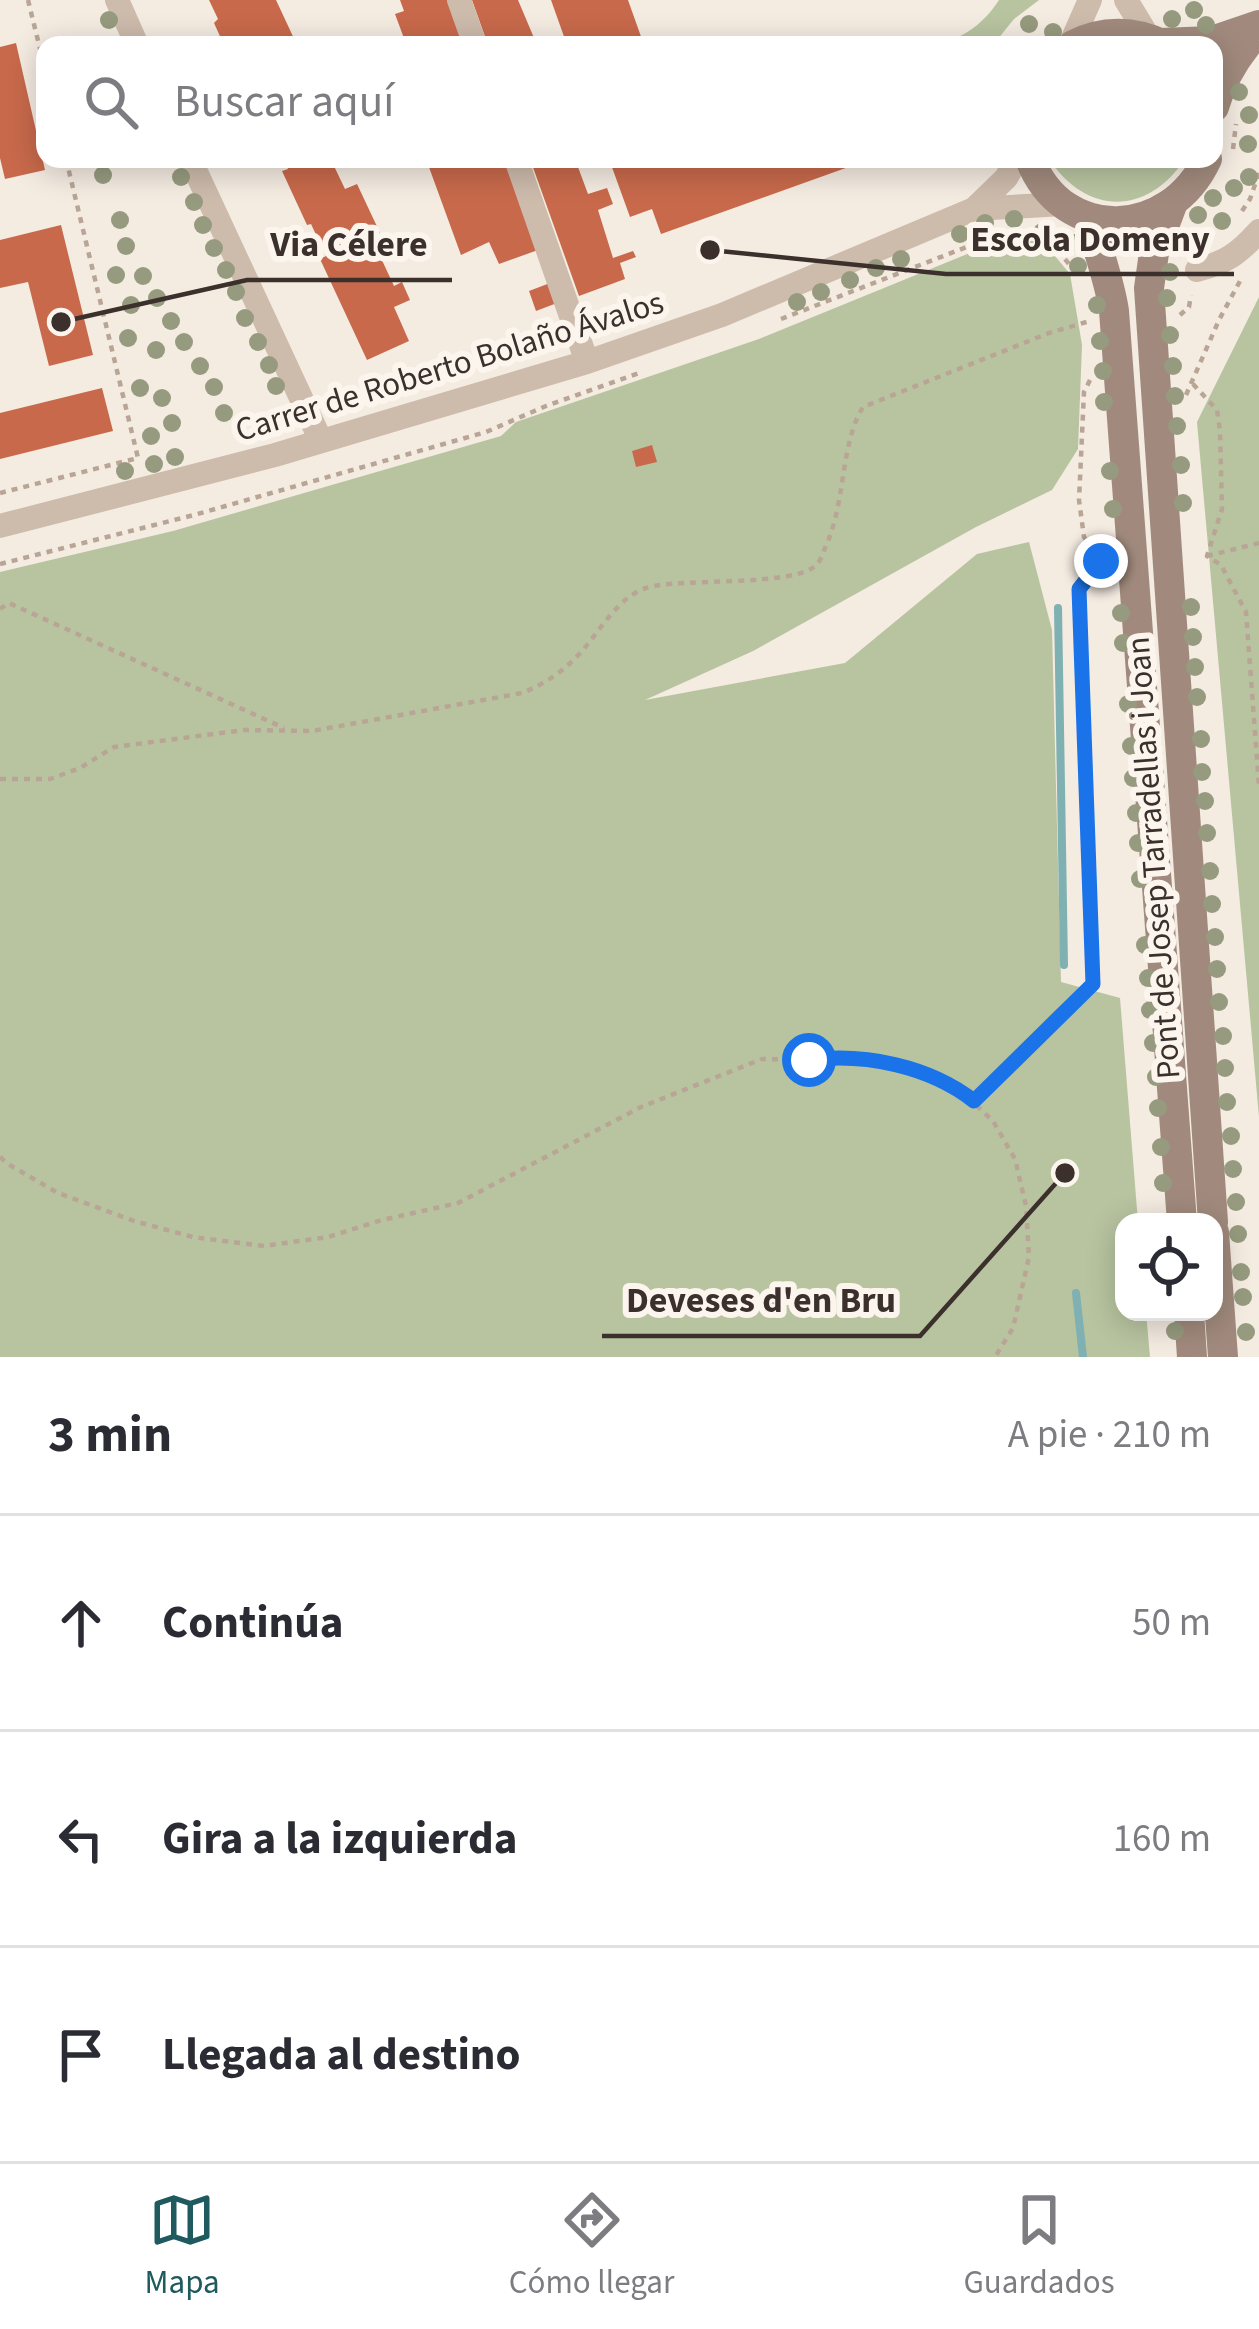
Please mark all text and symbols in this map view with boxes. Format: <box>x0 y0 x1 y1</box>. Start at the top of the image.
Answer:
search box <box>36 36 1223 168</box>
icon: search <box>78 69 144 135</box>
text: Buscar aquí <box>174 70 394 134</box>
callout: Escola Domeny <box>946 202 1234 274</box>
callout: Via Célere <box>247 208 452 280</box>
text: Escola Domeny <box>970 214 1210 265</box>
text: Via Célere <box>269 219 428 270</box>
street label: Carrer de Roberto Bolaño Ávalos <box>230 279 669 454</box>
route end <box>1074 534 1128 588</box>
street label: Pont de Josep Tarradellas i Joan <box>1115 635 1192 1081</box>
route start <box>782 1033 836 1087</box>
map controls <box>1115 1213 1223 1321</box>
button: locate <box>1115 1213 1223 1321</box>
callout: Deveses d'en Bru <box>602 1264 920 1336</box>
text: Deveses d'en Bru <box>626 1275 896 1326</box>
text: 3 min <box>48 1399 172 1471</box>
text: A pie · 210 m <box>1008 1407 1211 1463</box>
icon: ahead <box>48 1590 114 1656</box>
text: Continúa <box>162 1591 344 1655</box>
text: 50 m <box>1132 1595 1211 1651</box>
icon: left <box>48 1806 114 1872</box>
text: Gira a la izquierda <box>162 1807 518 1871</box>
text: 160 m <box>1113 1811 1211 1867</box>
icon: arrive <box>48 2022 114 2088</box>
text: Llegada al destino <box>162 2023 521 2087</box>
tab: Mapa <box>145 2187 220 2306</box>
tab: Cómo llegar <box>509 2187 674 2306</box>
tab: Guardados <box>963 2187 1114 2306</box>

